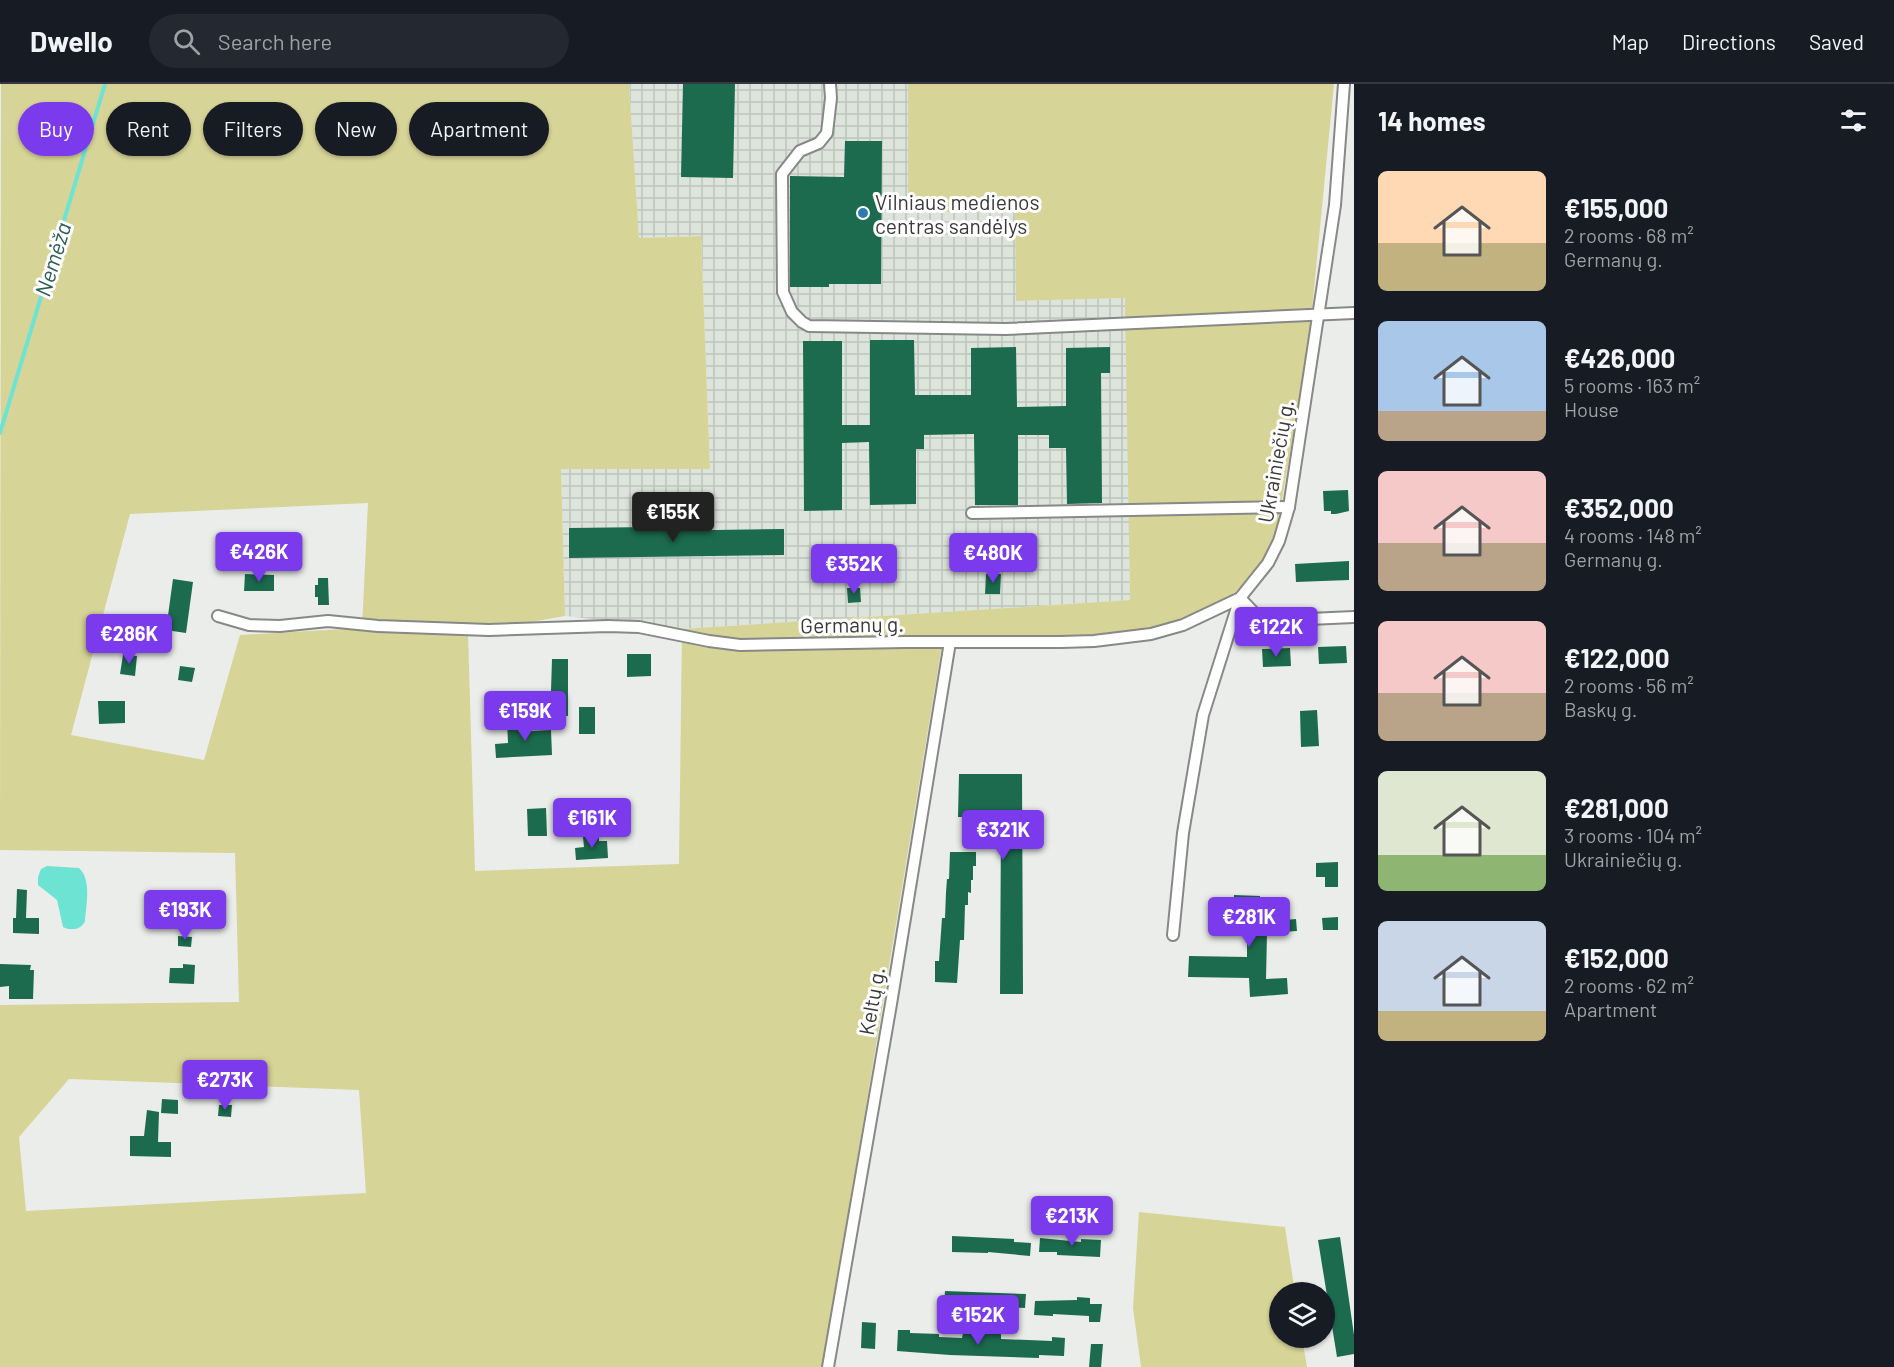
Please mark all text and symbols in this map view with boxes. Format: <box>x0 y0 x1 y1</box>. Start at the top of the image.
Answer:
search box <box>149 14 569 68</box>
text: Dwello <box>30 24 113 58</box>
icon: search <box>170 25 203 58</box>
text: Search here <box>218 28 332 54</box>
text: Map <box>1612 29 1649 54</box>
text: Directions <box>1682 29 1776 54</box>
text: Saved <box>1809 29 1864 54</box>
chip: Buy <box>18 102 94 156</box>
chip: Rent <box>106 102 191 156</box>
chip: Filters <box>203 102 303 156</box>
chip: New <box>315 102 397 156</box>
chip: Apartment <box>409 102 549 156</box>
icon: filters <box>1837 104 1870 137</box>
text: 14 homes <box>1378 105 1485 136</box>
place label: Vilniaus medienos centras sandėlys <box>875 189 1040 238</box>
text: €155,000 <box>1564 192 1668 223</box>
icon: home <box>1426 195 1498 267</box>
marker: Vilniaus medienos centras sandėlys <box>856 206 870 220</box>
water label: Nemėža <box>28 219 76 299</box>
text: 2 rooms · 68 m² <box>1564 223 1694 247</box>
text: Germanų g. <box>1564 247 1663 271</box>
text: €426,000 <box>1564 342 1675 373</box>
icon: home <box>1426 345 1498 417</box>
text: 5 rooms · 163 m² <box>1564 373 1700 397</box>
street label: Ukrainiečių g. <box>1252 397 1298 525</box>
text: House <box>1564 397 1619 421</box>
pin: €155K <box>631 492 715 543</box>
text: €352,000 <box>1564 492 1674 523</box>
icon: home <box>1426 495 1498 567</box>
text: €155K <box>646 499 700 523</box>
text: 4 rooms · 148 m² <box>1564 523 1702 547</box>
pin: €426K <box>217 532 301 583</box>
pin: €480K <box>951 533 1035 584</box>
text: €426K <box>229 539 289 563</box>
text: €480K <box>963 540 1023 564</box>
pin: €352K <box>812 544 896 595</box>
text: Germanų g. <box>1564 547 1663 571</box>
text: €352K <box>825 551 883 575</box>
pin: €122K <box>1234 607 1318 658</box>
street label: Germanų g. <box>800 611 904 637</box>
pin: €286K <box>87 614 171 665</box>
text: €122K <box>1249 614 1303 638</box>
text: €286K <box>100 621 158 645</box>
text: €122,000 <box>1564 642 1669 673</box>
icon: home <box>1426 645 1498 717</box>
text: 2 rooms · 56 m² <box>1564 673 1694 697</box>
pin: €159K <box>483 691 567 742</box>
text: Baskų g. <box>1564 697 1637 721</box>
text: €159K <box>498 698 552 722</box>
text: €281,000 <box>1564 792 1669 823</box>
icon: home <box>1426 795 1498 867</box>
pin: €161K <box>550 798 634 849</box>
text: €161K <box>567 805 617 829</box>
pin: €321K <box>961 810 1045 861</box>
text: €321K <box>976 817 1030 841</box>
text: 3 rooms · 104 m² <box>1564 823 1702 847</box>
text: Ukrainiečių g. <box>1564 847 1683 871</box>
pin: €193K <box>143 890 227 941</box>
text: €193K <box>158 897 212 921</box>
pin: €281K <box>1207 897 1291 948</box>
text: €281K <box>1222 904 1276 928</box>
text: €152,000 <box>1564 942 1669 973</box>
icon: home <box>1426 945 1498 1017</box>
street label: Keltų g. <box>853 965 889 1037</box>
text: 2 rooms · 62 m² <box>1564 973 1694 997</box>
text: Apartment <box>1564 997 1657 1021</box>
pin: €273K <box>183 1060 267 1111</box>
text: €273K <box>196 1067 254 1091</box>
pin: €213K <box>1030 1196 1114 1247</box>
text: €213K <box>1045 1203 1099 1227</box>
map controls <box>1269 1282 1335 1348</box>
button: layers <box>1269 1282 1335 1348</box>
pin: €152K <box>936 1295 1020 1346</box>
text: €152K <box>951 1302 1005 1326</box>

